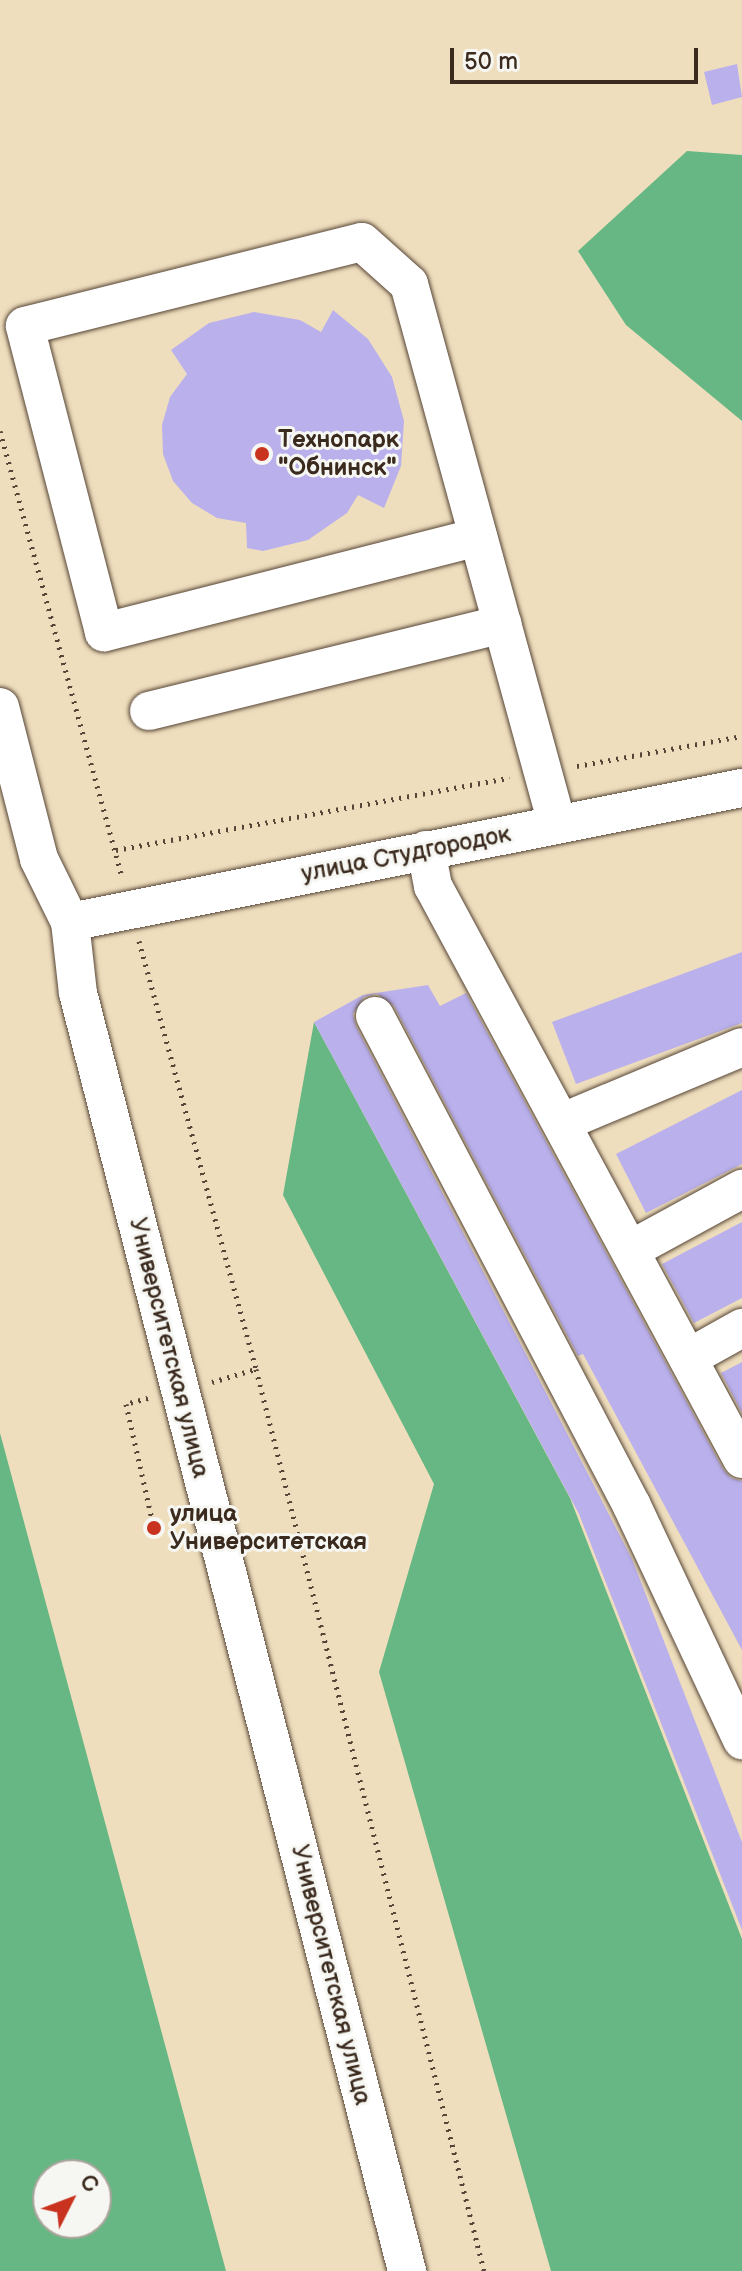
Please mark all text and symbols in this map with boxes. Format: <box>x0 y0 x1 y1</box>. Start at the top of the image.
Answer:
scale bar <box>454 32 702 82</box>
text: 50 m <box>464 47 518 76</box>
place label: Технопарк "Обнинск" <box>278 426 399 482</box>
marker: Технопарк "Обнинск" <box>253 445 271 463</box>
street label: улица Студгородок <box>299 820 513 888</box>
street label: Университетская улица <box>123 1215 215 1481</box>
place label: улица Университетская <box>170 1500 367 1556</box>
marker: улица Университетская <box>145 1519 163 1537</box>
street label: Университетская улица <box>285 1842 377 2108</box>
north arrow <box>32 2159 112 2239</box>
text: С <box>74 2169 104 2199</box>

